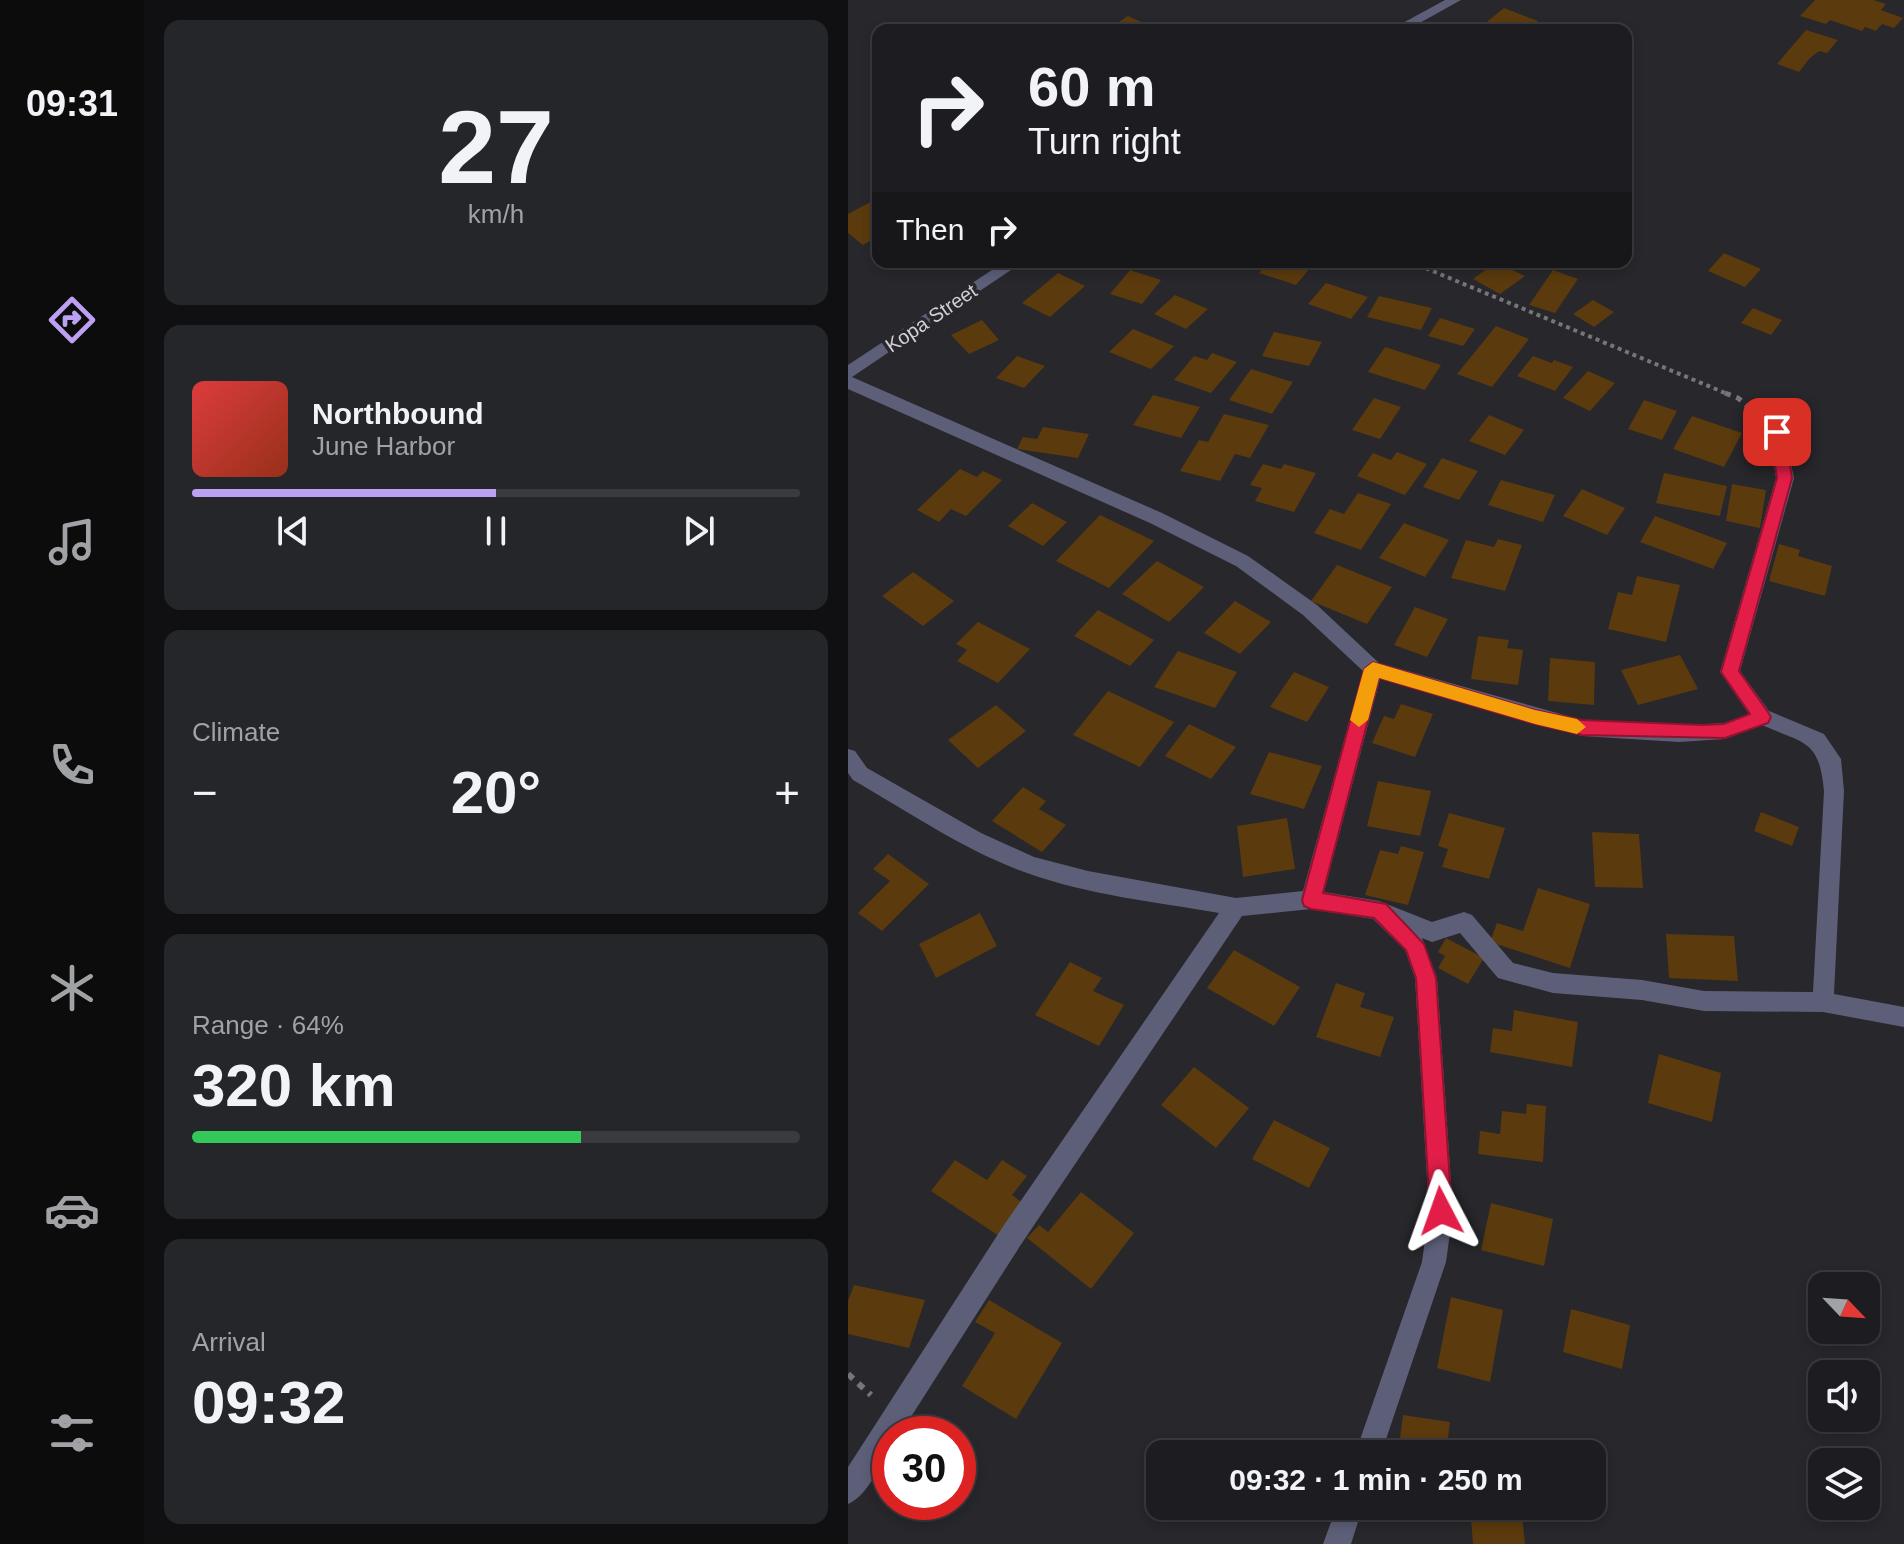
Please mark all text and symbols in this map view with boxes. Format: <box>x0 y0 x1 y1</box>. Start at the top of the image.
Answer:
text: 60 m <box>1028 55 1156 118</box>
icon: right <box>896 56 1000 160</box>
text: 09:31 <box>26 83 118 124</box>
text: 27 <box>438 89 554 205</box>
text: Turn right <box>1028 121 1181 162</box>
text: km/h <box>468 199 524 229</box>
icon: right <box>980 208 1024 252</box>
text: Then <box>896 213 964 246</box>
street label: Kopa Street <box>881 279 981 357</box>
icon: directions <box>44 292 100 348</box>
text: Northbound <box>312 397 484 430</box>
pin <box>1743 398 1811 466</box>
icon: arrive <box>1755 410 1799 454</box>
text: June Harbor <box>312 431 455 461</box>
icon: previous <box>271 509 315 553</box>
icon: pause <box>474 509 518 553</box>
icon: next <box>677 509 721 553</box>
icon: music <box>44 514 100 570</box>
text: Climate <box>192 717 280 747</box>
icon: phone <box>44 737 100 793</box>
text: 20° <box>451 759 541 826</box>
text: − <box>192 768 218 817</box>
text: + <box>774 768 800 817</box>
icon: climate <box>44 960 100 1016</box>
text: Range · 64% <box>192 1010 344 1040</box>
text: 320 km <box>192 1052 396 1119</box>
position arrow <box>1399 1169 1483 1253</box>
icon: car <box>44 1182 100 1238</box>
north arrow <box>1808 1272 1880 1344</box>
map controls <box>1808 1272 1880 1520</box>
text: Arrival <box>192 1327 266 1357</box>
button: sound <box>1808 1360 1880 1432</box>
text: 09:32 <box>192 1369 345 1436</box>
icon: filters <box>44 1405 100 1461</box>
speed limit sign: 30 <box>872 1416 976 1520</box>
button: layers <box>1808 1448 1880 1520</box>
text: 09:32 · 1 min · 250 m <box>1229 1463 1523 1496</box>

